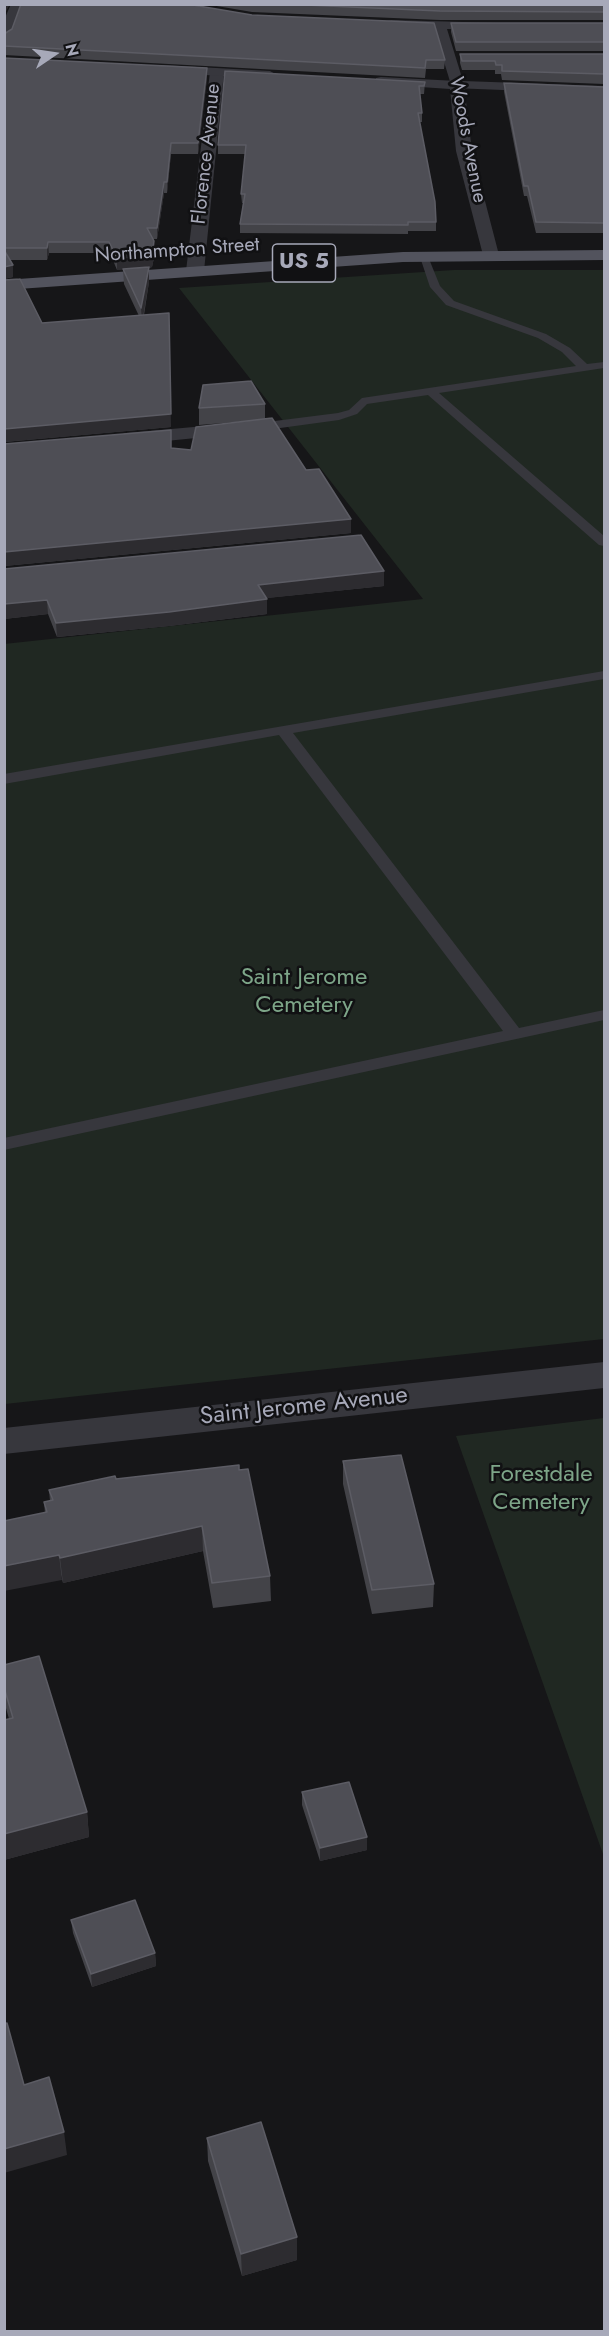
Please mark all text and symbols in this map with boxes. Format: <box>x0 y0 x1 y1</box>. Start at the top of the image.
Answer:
north arrow <box>24 24 84 84</box>
text: N <box>59 41 85 59</box>
street label: Woods Avenue <box>443 75 491 205</box>
street label: Florence Avenue <box>188 83 226 225</box>
street label: Northampton Street <box>94 233 260 269</box>
road number: US 5 <box>272 244 336 282</box>
park label: Saint Jerome Cemetery <box>241 964 367 1020</box>
street label: Saint Jerome Avenue <box>199 1382 409 1432</box>
park label: Forestdale Cemetery <box>489 1461 593 1517</box>

